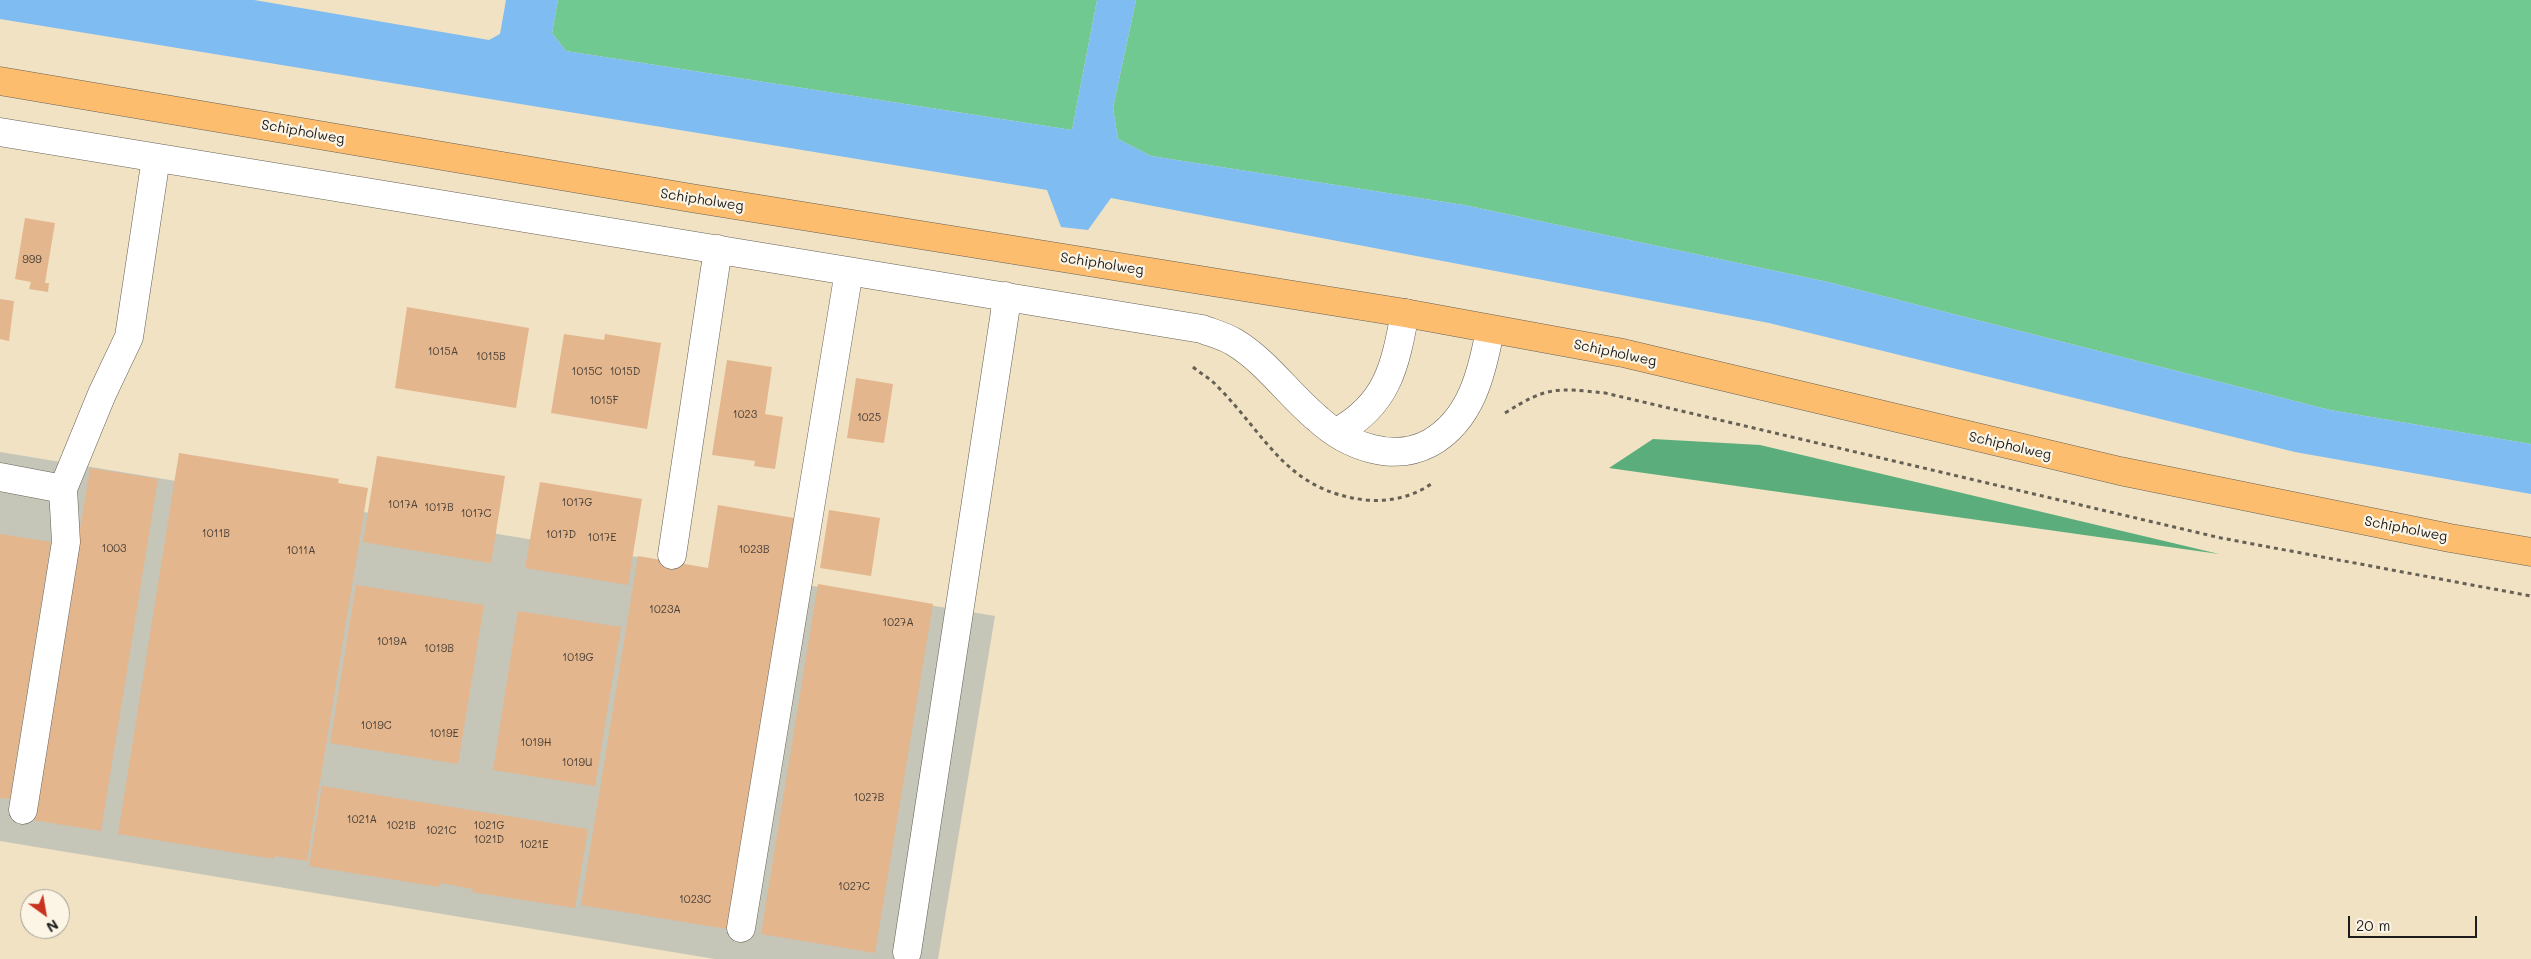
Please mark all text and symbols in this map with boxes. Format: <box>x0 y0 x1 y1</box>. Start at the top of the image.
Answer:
street label: Schipholweg <box>260 116 346 148</box>
street label: Schipholweg <box>659 185 745 215</box>
street label: Schipholweg <box>1059 249 1145 279</box>
house number: 999 <box>22 253 42 267</box>
street label: Schipholweg <box>1572 336 1658 370</box>
house number: 1015A <box>428 345 458 359</box>
house number: 1015B <box>476 350 506 364</box>
house number: 1015C <box>572 365 602 379</box>
house number: 1015D <box>610 365 640 379</box>
house number: 1015F <box>589 394 619 408</box>
house number: 1023 <box>733 408 757 422</box>
house number: 1025 <box>857 411 881 425</box>
street label: Schipholweg <box>1967 428 2053 464</box>
house number: 1017G <box>562 496 592 510</box>
house number: 1017A <box>388 498 418 512</box>
house number: 1017B <box>424 501 454 515</box>
house number: 1017C <box>461 507 491 521</box>
street label: Schipholweg <box>2363 513 2449 545</box>
house number: 1011B <box>202 527 230 541</box>
house number: 1017D <box>546 528 576 542</box>
house number: 1017E <box>587 531 617 545</box>
house number: 1003 <box>102 542 126 556</box>
house number: 1023B <box>738 543 770 557</box>
house number: 1011A <box>286 544 316 558</box>
house number: 1023A <box>649 603 681 617</box>
house number: 1027A <box>882 616 914 630</box>
house number: 1019A <box>377 635 407 649</box>
house number: 1019B <box>424 642 454 656</box>
house number: 1019G <box>562 651 594 665</box>
house number: 1019C <box>361 719 391 733</box>
house number: 1019E <box>429 727 459 741</box>
house number: 1019H <box>521 736 551 750</box>
house number: 1019U <box>562 756 592 770</box>
house number: 1027B <box>854 791 884 805</box>
house number: 1021A <box>347 813 377 827</box>
house number: 1021B <box>386 819 416 833</box>
house number: 1021G <box>474 819 504 833</box>
house number: 1021C <box>426 824 456 838</box>
house number: 1021D <box>474 833 504 847</box>
house number: 1021E <box>519 838 549 852</box>
house number: 1027C <box>838 880 870 894</box>
north arrow <box>20 889 70 939</box>
house number: 1023C <box>679 893 711 907</box>
scale bar <box>2351 906 2480 938</box>
text: N <box>43 915 62 937</box>
text: 20 m <box>2356 915 2390 935</box>

